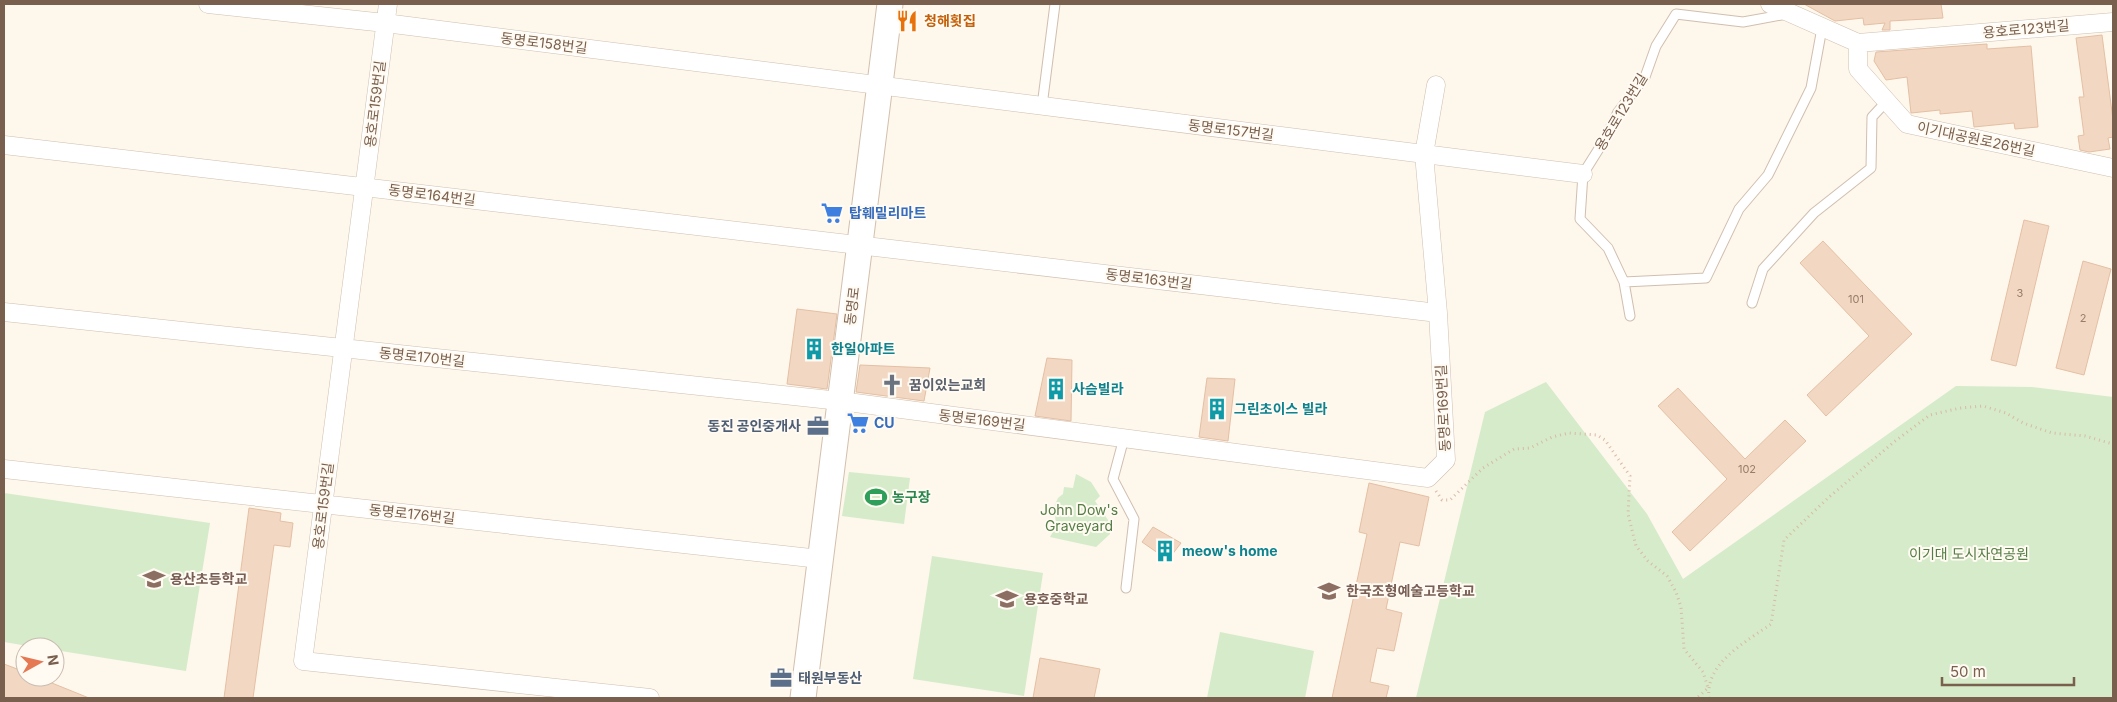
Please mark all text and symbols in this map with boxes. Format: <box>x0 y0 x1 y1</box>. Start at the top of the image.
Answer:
restaurant icon: 청해횟집 <box>894 8 920 34</box>
place label: 청해횟집 <box>924 12 976 29</box>
street label: 용호로123번길 <box>1982 16 2070 41</box>
street label: 동명로158번길 <box>500 29 588 56</box>
street label: 용호로159번길 <box>361 60 388 148</box>
street label: 용호로123번길 <box>1591 70 1650 154</box>
street label: 동명로157번길 <box>1187 116 1275 143</box>
street label: 이기대공원로26번길 <box>1916 118 2037 159</box>
street label: 동명로164번길 <box>387 181 477 208</box>
supermarket icon: 탑훼밀리마트 <box>819 200 845 226</box>
place label: 탑훼밀리마트 <box>849 204 926 221</box>
street label: 동명로163번길 <box>1105 265 1193 292</box>
street label: 동명로 <box>841 286 862 326</box>
house number: 3 <box>2017 286 2024 300</box>
house number: 101 <box>1848 292 1864 306</box>
house number: 2 <box>2080 311 2086 325</box>
building icon: 한일아파트 <box>801 336 827 362</box>
place label: 한일아파트 <box>831 340 896 357</box>
street label: 동명로170번길 <box>378 344 466 369</box>
street label: 동명로169번길 <box>1432 364 1453 452</box>
church icon: 꿈이있는교회 <box>879 372 905 398</box>
place label: 꿈이있는교회 <box>909 376 986 393</box>
building icon: 사슴빌라 <box>1043 376 1069 402</box>
place label: 사슴빌라 <box>1072 380 1124 397</box>
building icon: 그린초이스 빌라 <box>1204 396 1230 422</box>
place label: 그린초이스 빌라 <box>1234 400 1328 417</box>
street label: 동명로169번길 <box>938 406 1027 433</box>
supermarket icon: CU <box>845 410 871 436</box>
office icon: 동진 공인중개사 <box>805 413 831 439</box>
place label: CU <box>874 414 895 431</box>
place label: 동진 공인중개사 <box>708 417 801 434</box>
street label: 용호로159번길 <box>309 462 336 550</box>
house number: 102 <box>1738 462 1756 476</box>
sports icon: 농구장 <box>863 484 889 510</box>
place label: 농구장 <box>892 488 931 505</box>
street label: 동명로176번길 <box>368 501 456 526</box>
park label: John Dow's Graveyard <box>1040 501 1118 534</box>
building icon: meow's home <box>1152 538 1178 564</box>
place label: meow's home <box>1182 542 1278 559</box>
park label: 이기대 도시자연공원 <box>1909 545 2029 562</box>
school or university icon: 용산초등학교 <box>141 566 167 592</box>
place label: 용산초등학교 <box>170 570 247 587</box>
school or university icon: 한국조형예술고등학교 <box>1316 578 1342 604</box>
place label: 한국조형예술고등학교 <box>1346 582 1475 599</box>
school or university icon: 용호중학교 <box>994 586 1020 612</box>
place label: 용호중학교 <box>1024 590 1089 607</box>
north arrow <box>15 637 65 687</box>
text: N <box>44 654 63 667</box>
scale bar <box>1942 654 2074 686</box>
text: 50 m <box>1950 662 1986 681</box>
office icon: 태원부동산 <box>768 665 794 691</box>
place label: 태원부동산 <box>798 669 863 686</box>

